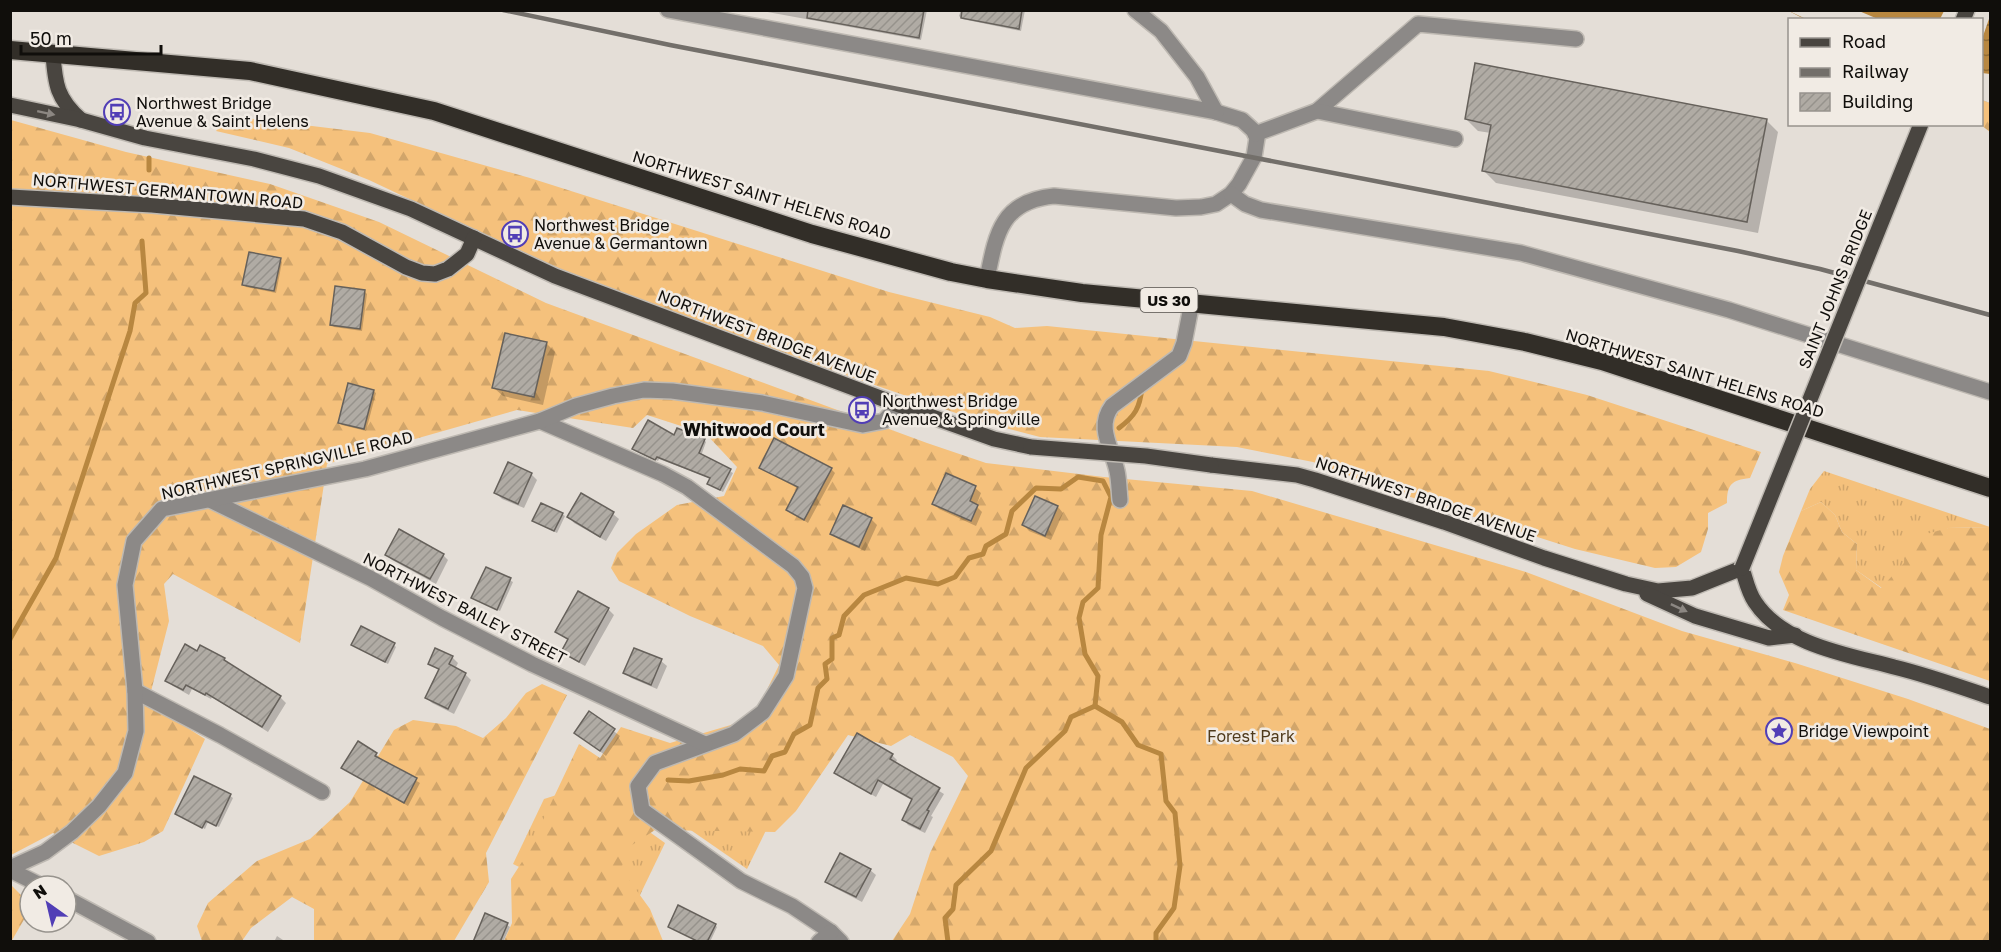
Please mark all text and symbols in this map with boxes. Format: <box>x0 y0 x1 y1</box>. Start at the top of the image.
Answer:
scale bar <box>21 18 160 56</box>
legend <box>1788 18 1983 126</box>
text: 50 m <box>30 27 72 49</box>
text: Road <box>1842 30 1886 52</box>
text: Railway <box>1842 60 1909 82</box>
text: Building <box>1842 90 1913 112</box>
place label: Northwest Bridge Avenue & Saint Helens <box>136 93 309 131</box>
bus stop icon: Northwest Bridge Avenue & Saint Helens <box>102 97 132 127</box>
one-way arrow <box>36 109 55 118</box>
street label: NORTHWEST SAINT HELENS ROAD <box>630 146 894 244</box>
street label: NORTHWEST GERMANTOWN ROAD <box>32 169 304 213</box>
street label: SAINT JOHNS BRIDGE <box>1794 206 1876 372</box>
place label: Northwest Bridge Avenue & Germantown <box>534 215 708 253</box>
bus stop icon: Northwest Bridge Avenue & Germantown <box>500 219 530 249</box>
street label: NORTHWEST BRIDGE AVENUE <box>655 285 879 387</box>
road number: US 30 <box>1140 288 1198 312</box>
street label: NORTHWEST SAINT HELENS ROAD <box>1563 324 1827 422</box>
place label: Northwest Bridge Avenue & Springville <box>882 391 1040 429</box>
bus stop icon: Northwest Bridge Avenue & Springville <box>847 395 877 425</box>
district label: Whitwood Court <box>683 418 825 440</box>
street label: NORTHWEST SPRINGVILLE ROAD <box>159 426 415 504</box>
street label: NORTHWEST BRIDGE AVENUE <box>1313 452 1539 546</box>
street label: NORTHWEST BAILEY STREET <box>360 548 570 668</box>
one-way arrow <box>1671 604 1688 613</box>
place icon: Bridge Viewpoint <box>1764 716 1794 746</box>
place label: Bridge Viewpoint <box>1798 721 1929 741</box>
park label: Forest Park <box>1207 726 1295 746</box>
north arrow <box>18 874 78 934</box>
text: N <box>29 880 50 903</box>

